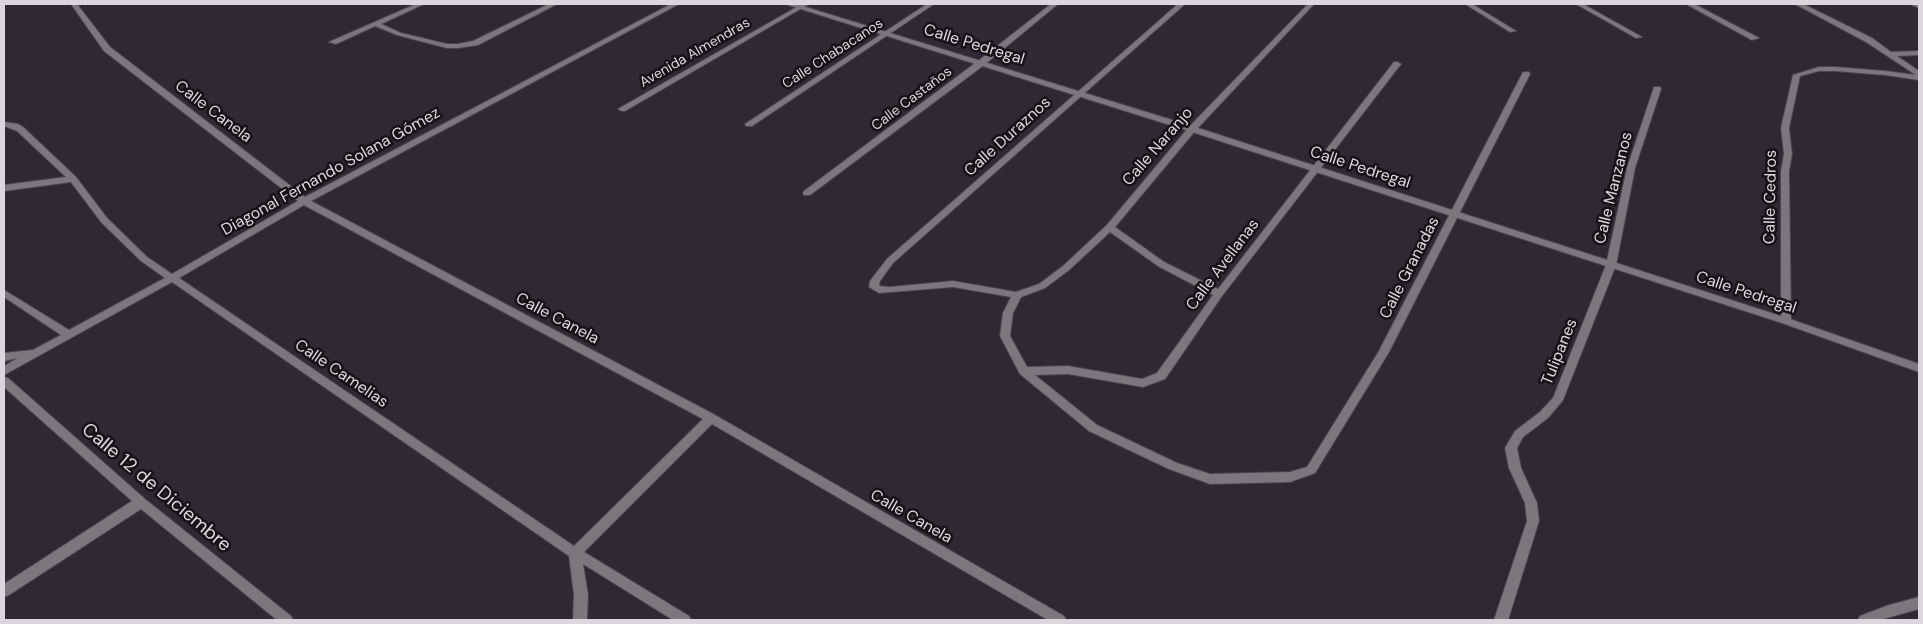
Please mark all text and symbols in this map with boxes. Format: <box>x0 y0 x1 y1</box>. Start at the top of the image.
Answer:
street label: Avenida Almendras <box>637 15 753 91</box>
street label: Calle Chabacanos <box>780 15 886 93</box>
street label: Calle Pedregal <box>921 21 1027 69</box>
street label: Calle Castaños <box>868 63 956 135</box>
street label: Calle Canela <box>171 77 255 147</box>
street label: Calle Duraznos <box>961 93 1055 181</box>
street label: Diagonal Fernando Solana Gómez <box>218 104 444 240</box>
street label: Calle Naranjo <box>1119 104 1197 190</box>
street label: Calle Manzanos <box>1591 130 1637 246</box>
street label: Calle Pedregal <box>1307 143 1413 193</box>
street label: Calle Cedros <box>1761 150 1781 244</box>
street label: Calle Granadas <box>1376 214 1444 322</box>
street label: Calle Avellanas <box>1182 216 1264 314</box>
street label: Calle Pedregal <box>1693 268 1799 318</box>
street label: Calle Canela <box>512 289 602 349</box>
street label: Tulipanes <box>1538 316 1582 388</box>
street label: Calle Camelias <box>291 336 391 412</box>
street label: Calle 12 de Diciembre <box>77 419 235 557</box>
street label: Calle Canela <box>867 486 955 548</box>

